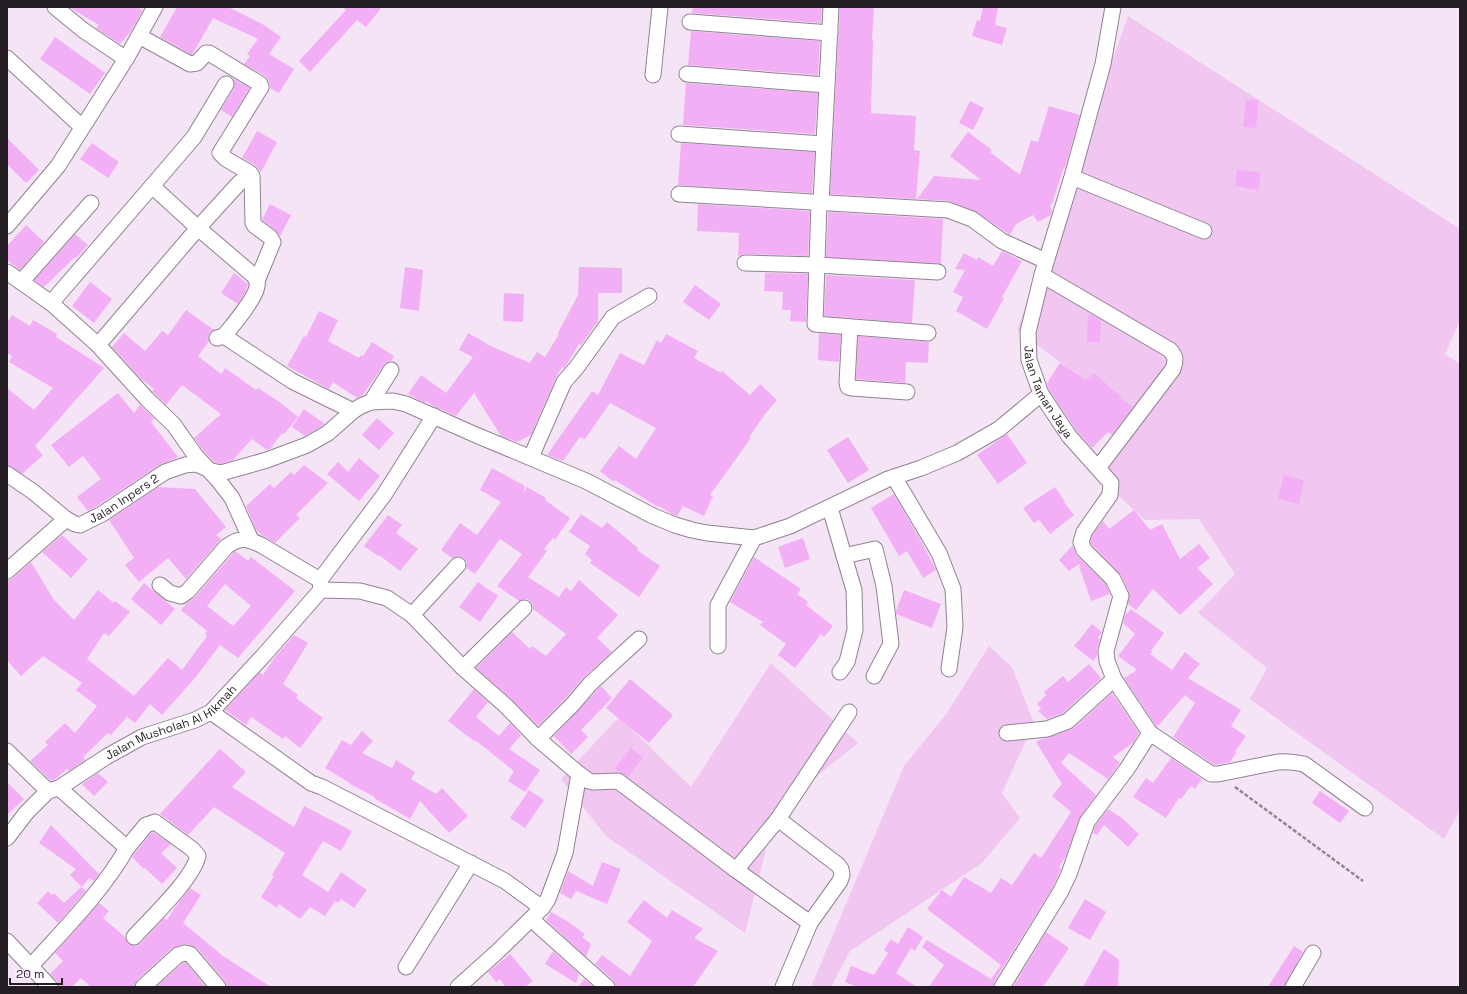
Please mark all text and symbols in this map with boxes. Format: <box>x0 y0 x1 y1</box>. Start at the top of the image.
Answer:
street label: Jalan Taman Jaya <box>1020 345 1076 442</box>
street label: Jalan Inpers 2 <box>86 470 162 527</box>
street label: Jalan Musholah Al Hikmah <box>103 681 240 764</box>
scale bar <box>10 960 62 986</box>
text: 20 m <box>16 966 44 982</box>

